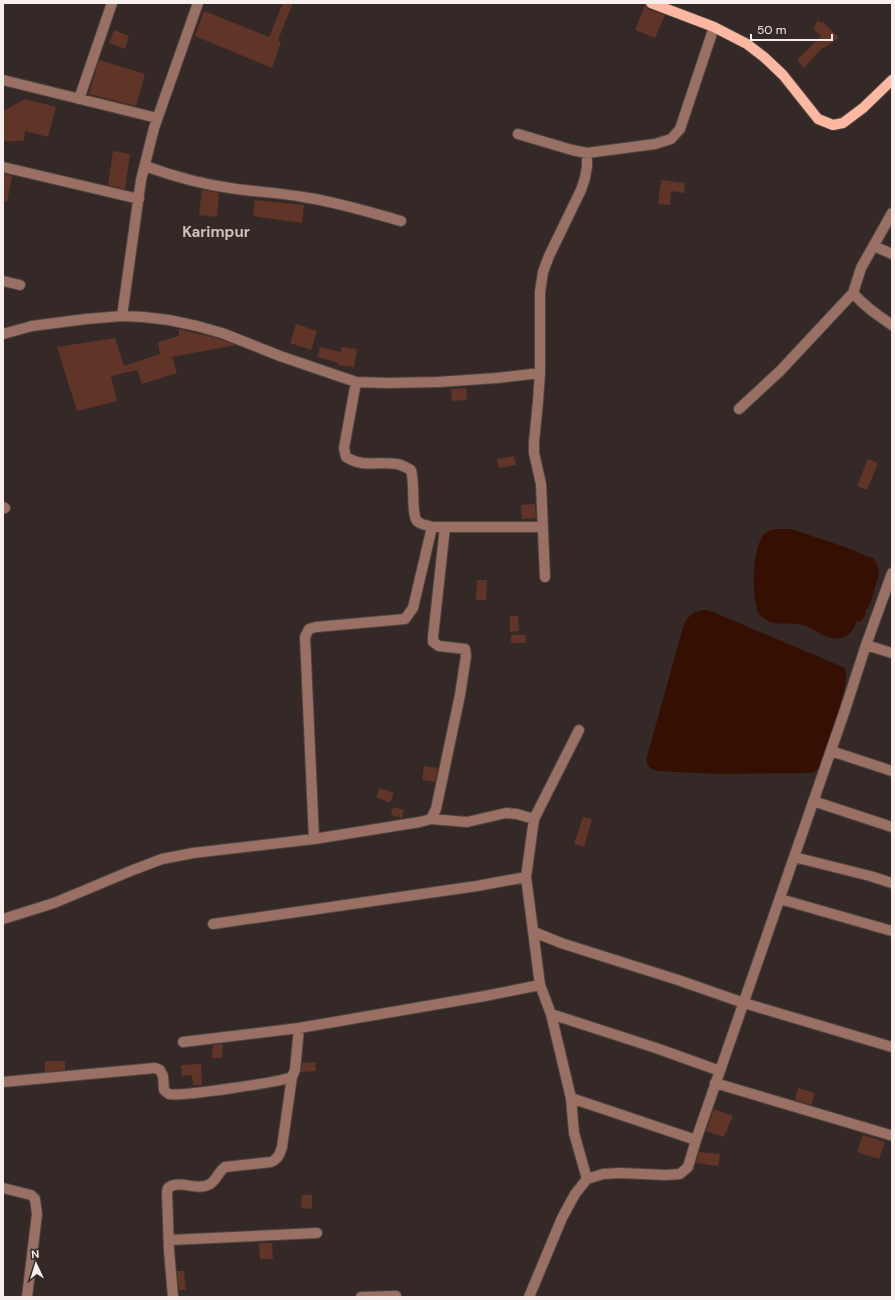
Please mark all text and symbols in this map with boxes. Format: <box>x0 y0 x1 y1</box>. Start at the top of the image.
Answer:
scale bar <box>751 16 832 42</box>
text: 50 m <box>757 22 786 38</box>
district label: Karimpur <box>182 222 250 242</box>
north arrow <box>16 1244 56 1284</box>
text: N <box>31 1247 40 1261</box>

